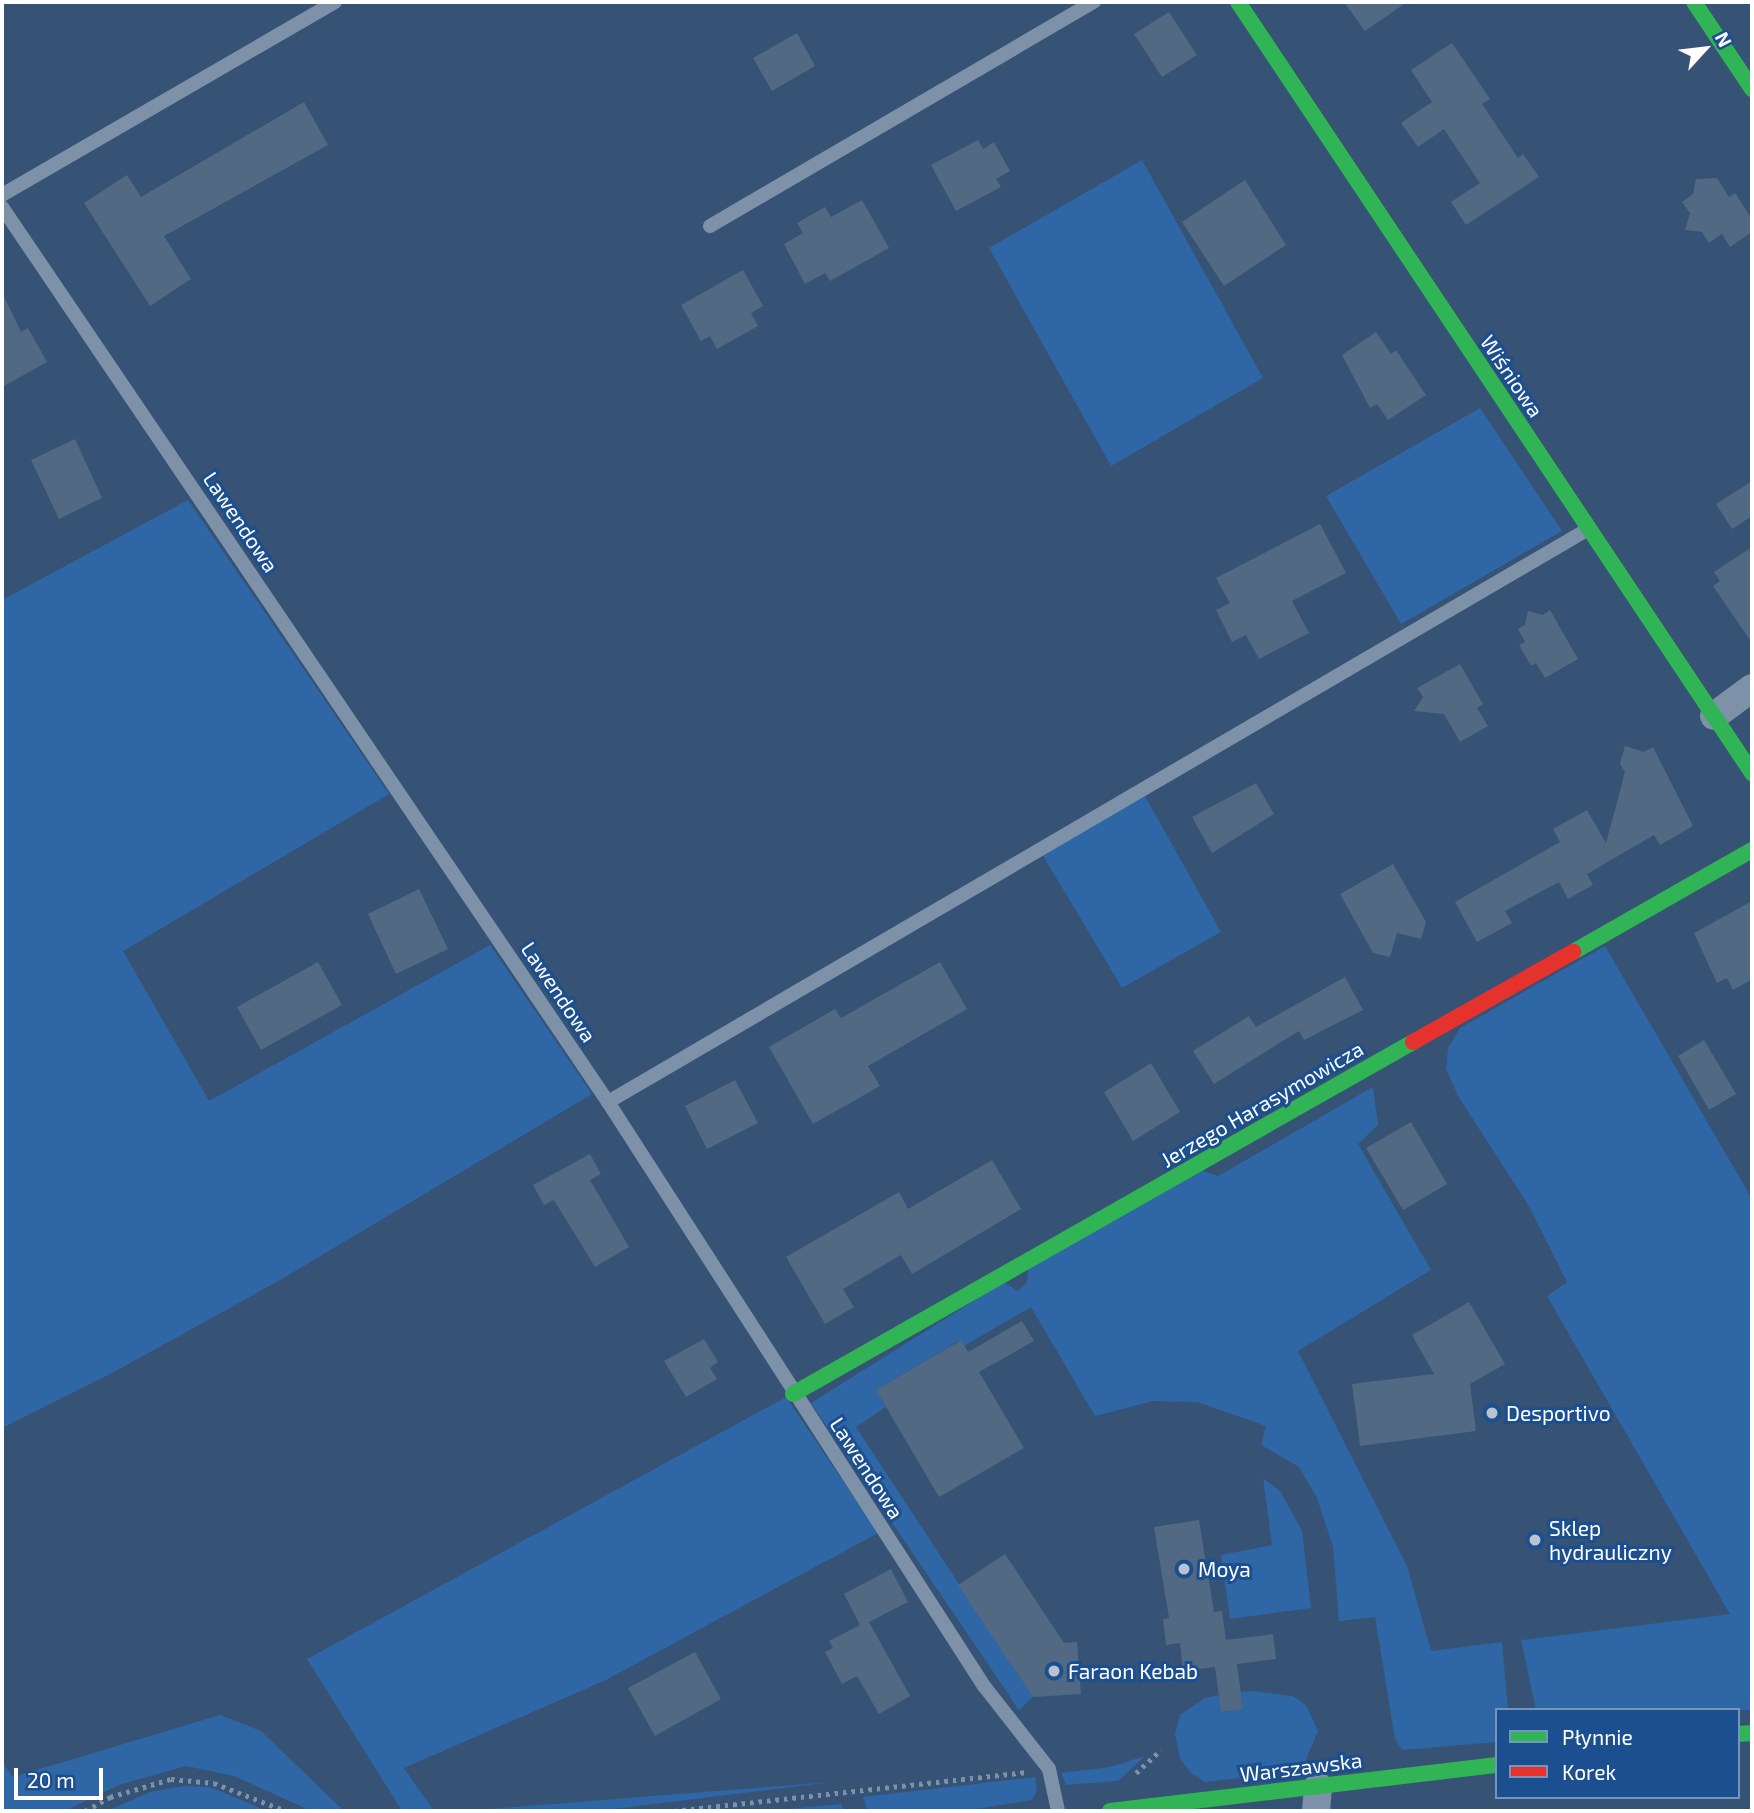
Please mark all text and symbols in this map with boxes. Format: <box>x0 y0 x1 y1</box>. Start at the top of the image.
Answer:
north arrow <box>1670 14 1740 84</box>
text: N <box>1711 28 1738 51</box>
street label: Wiśniowa <box>1475 330 1549 422</box>
street label: Lawendowa <box>198 467 284 577</box>
street label: Lawendowa <box>516 937 602 1047</box>
street label: Jerzego Harasymowicza <box>1156 1036 1368 1172</box>
place label: Desportivo <box>1506 1400 1611 1426</box>
marker: Desportivo <box>1484 1405 1500 1421</box>
street label: Lawendowa <box>825 1413 909 1523</box>
place label: Sklep hydrauliczny <box>1549 1515 1672 1565</box>
marker: Sklep hydrauliczny <box>1527 1532 1543 1548</box>
place label: Moya <box>1198 1556 1251 1582</box>
marker: Moya <box>1176 1561 1192 1577</box>
place label: Faraon Kebab <box>1068 1658 1198 1684</box>
marker: Faraon Kebab <box>1046 1663 1062 1679</box>
legend <box>1495 1708 1740 1799</box>
text: Płynnie <box>1562 1724 1633 1749</box>
street label: Warszawska <box>1239 1747 1363 1787</box>
scale bar <box>18 1754 107 1798</box>
text: Korek <box>1562 1759 1616 1784</box>
text: 20 m <box>27 1767 75 1792</box>

